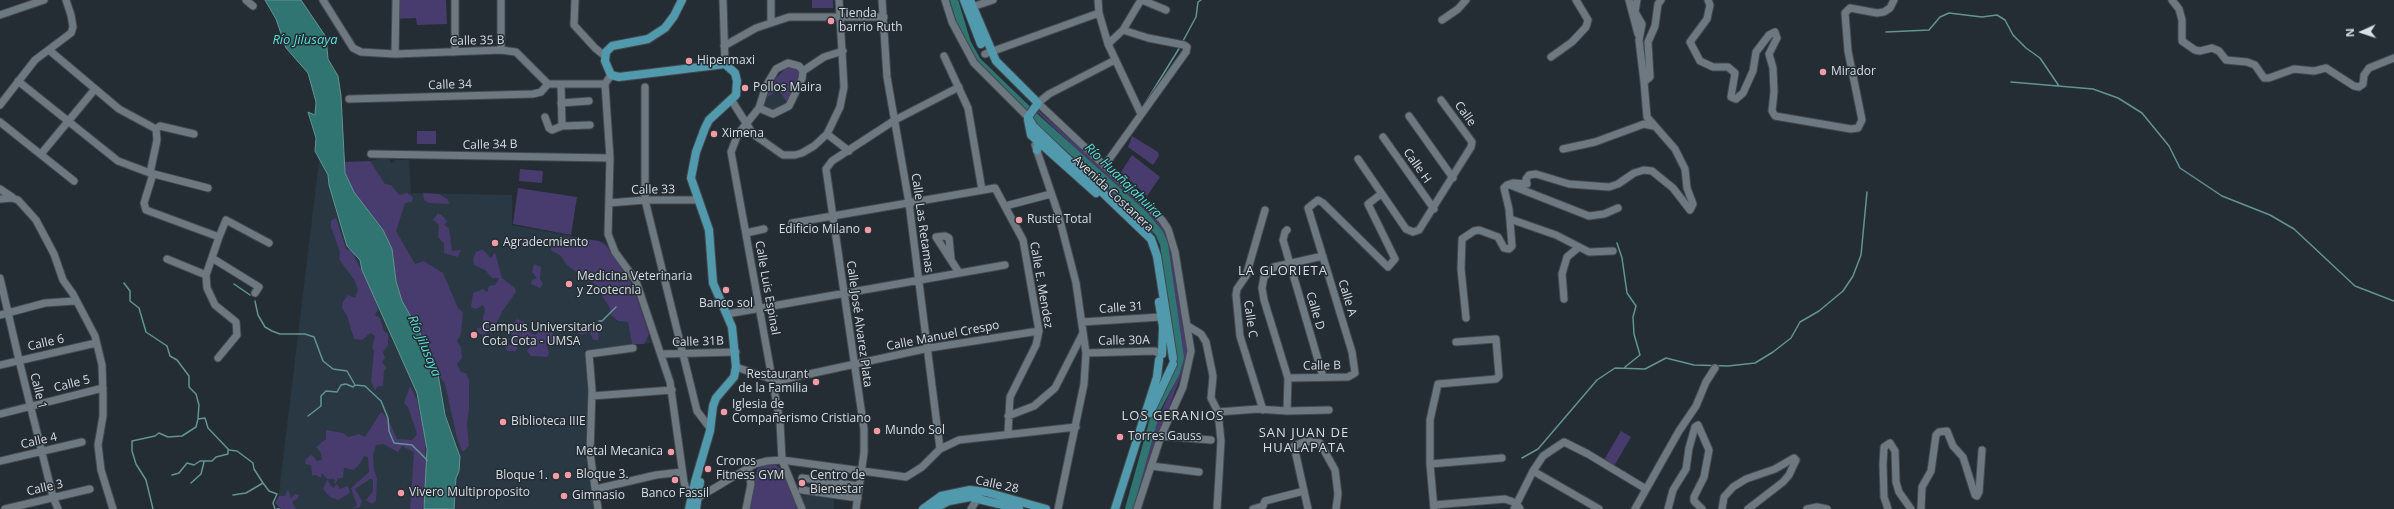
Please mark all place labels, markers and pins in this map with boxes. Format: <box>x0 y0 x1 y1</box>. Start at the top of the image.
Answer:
place label: Tienda barrio Ruth <box>839 7 903 35</box>
marker: Tienda barrio Ruth <box>826 16 836 26</box>
place label: Hipermaxi <box>697 54 755 68</box>
marker: Hipermaxi <box>684 56 694 66</box>
place label: Mirador <box>1831 65 1876 79</box>
marker: Mirador <box>1818 67 1828 77</box>
place label: Pollos Maira <box>753 81 822 95</box>
marker: Pollos Maira <box>740 83 750 93</box>
place label: Ximena <box>722 127 764 141</box>
marker: Ximena <box>709 129 719 139</box>
place label: Rustic Total <box>1027 213 1091 227</box>
marker: Rustic Total <box>1014 215 1024 225</box>
place label: Edificio Milano <box>779 223 860 237</box>
marker: Edificio Milano <box>863 225 873 235</box>
place label: Agradecmiento <box>503 236 588 250</box>
marker: Agradecmiento <box>490 238 500 248</box>
place label: Medicina Veterinaria y Zootecnia <box>577 270 692 298</box>
marker: Medicina Veterinaria y Zootecnia <box>564 279 574 289</box>
marker: Banco sol <box>721 285 731 295</box>
place label: Banco sol <box>699 297 753 311</box>
place label: Campus Universitario Cota Cota - UMSA <box>482 321 602 349</box>
marker: Campus Universitario Cota Cota - UMSA <box>469 330 479 340</box>
place label: Restaurant de la Familia <box>738 368 808 396</box>
marker: Restaurant de la Familia <box>811 377 821 387</box>
place label: Iglesia de Compañerismo Cristiano <box>732 398 871 426</box>
marker: Iglesia de Compañerismo Cristiano <box>719 407 729 417</box>
place label: Biblioteca IIIE <box>511 415 586 429</box>
marker: Biblioteca IIIE <box>498 417 508 427</box>
place label: Mundo Sol <box>885 424 945 438</box>
marker: Mundo Sol <box>872 426 882 436</box>
place label: Torres Gauss <box>1128 430 1201 444</box>
marker: Torres Gauss <box>1115 432 1125 442</box>
place label: Metal Mecanica <box>576 445 663 459</box>
marker: Metal Mecanica <box>666 447 676 457</box>
place label: Cronos Fitness GYM <box>716 455 784 483</box>
marker: Cronos Fitness GYM <box>703 464 713 474</box>
place label: Bloque 3. <box>576 468 629 482</box>
place label: Bloque 1. <box>495 469 548 483</box>
place label: Centro de Bienestar <box>810 469 865 497</box>
marker: Bloque 3. <box>563 470 573 480</box>
marker: Bloque 1. <box>551 471 561 481</box>
marker: Banco Fassil <box>670 475 680 485</box>
marker: Centro de Bienestar <box>797 478 807 488</box>
place label: Vivero Multiproposito <box>409 486 530 500</box>
place label: Banco Fassil <box>641 487 709 501</box>
marker: Vivero Multiproposito <box>396 488 406 498</box>
place label: Gimnasio <box>572 489 625 503</box>
marker: Gimnasio <box>559 491 569 501</box>

